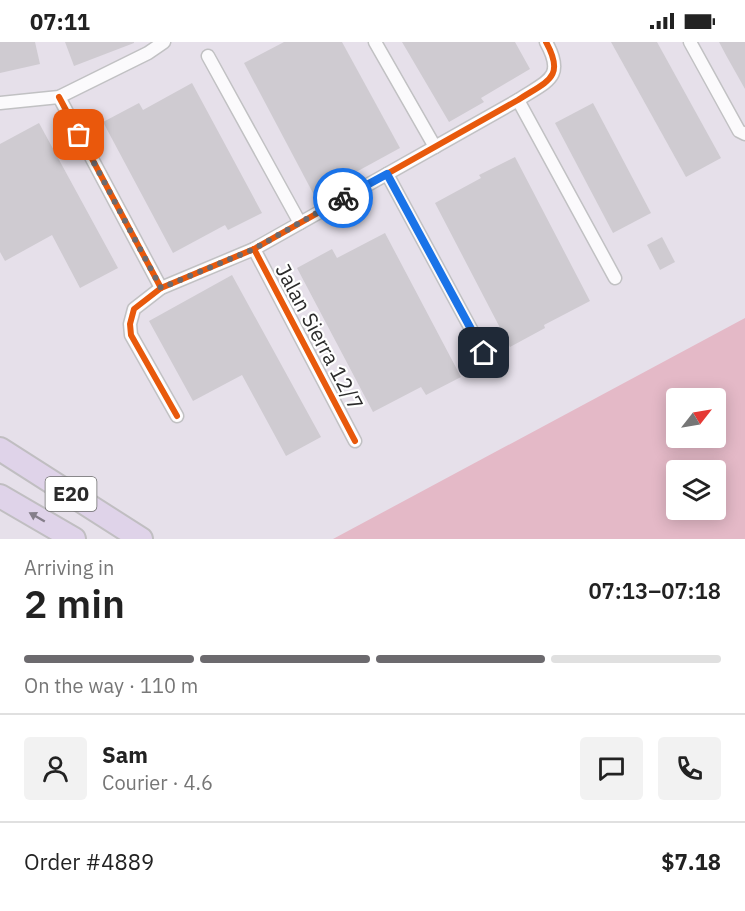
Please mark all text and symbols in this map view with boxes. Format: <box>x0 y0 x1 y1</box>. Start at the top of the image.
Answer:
text: 07:11 <box>30 7 90 36</box>
pin <box>53 109 104 160</box>
icon: bag <box>62 118 95 151</box>
courier <box>313 168 373 228</box>
icon: bike <box>327 182 360 215</box>
street label: Jalan Sierra 12/7 <box>269 258 370 415</box>
pin <box>458 327 509 378</box>
icon: home <box>467 336 500 369</box>
north arrow <box>666 388 726 448</box>
map controls <box>666 388 726 520</box>
button: layers <box>666 460 726 520</box>
road number: E20 <box>46 477 97 511</box>
one-way arrow <box>29 511 45 522</box>
text: Arriving in <box>24 554 114 581</box>
text: 07:13–07:18 <box>588 576 721 605</box>
text: 2 min <box>24 578 125 629</box>
text: On the way · 110 m <box>24 672 198 699</box>
button: person <box>24 737 87 800</box>
button: chat <box>580 737 643 800</box>
button: phone <box>658 737 721 800</box>
text: Sam <box>102 740 148 769</box>
text: Courier · 4.6 <box>102 769 213 796</box>
text: Order #4889 <box>24 847 154 876</box>
text: $7.18 <box>661 847 721 876</box>

